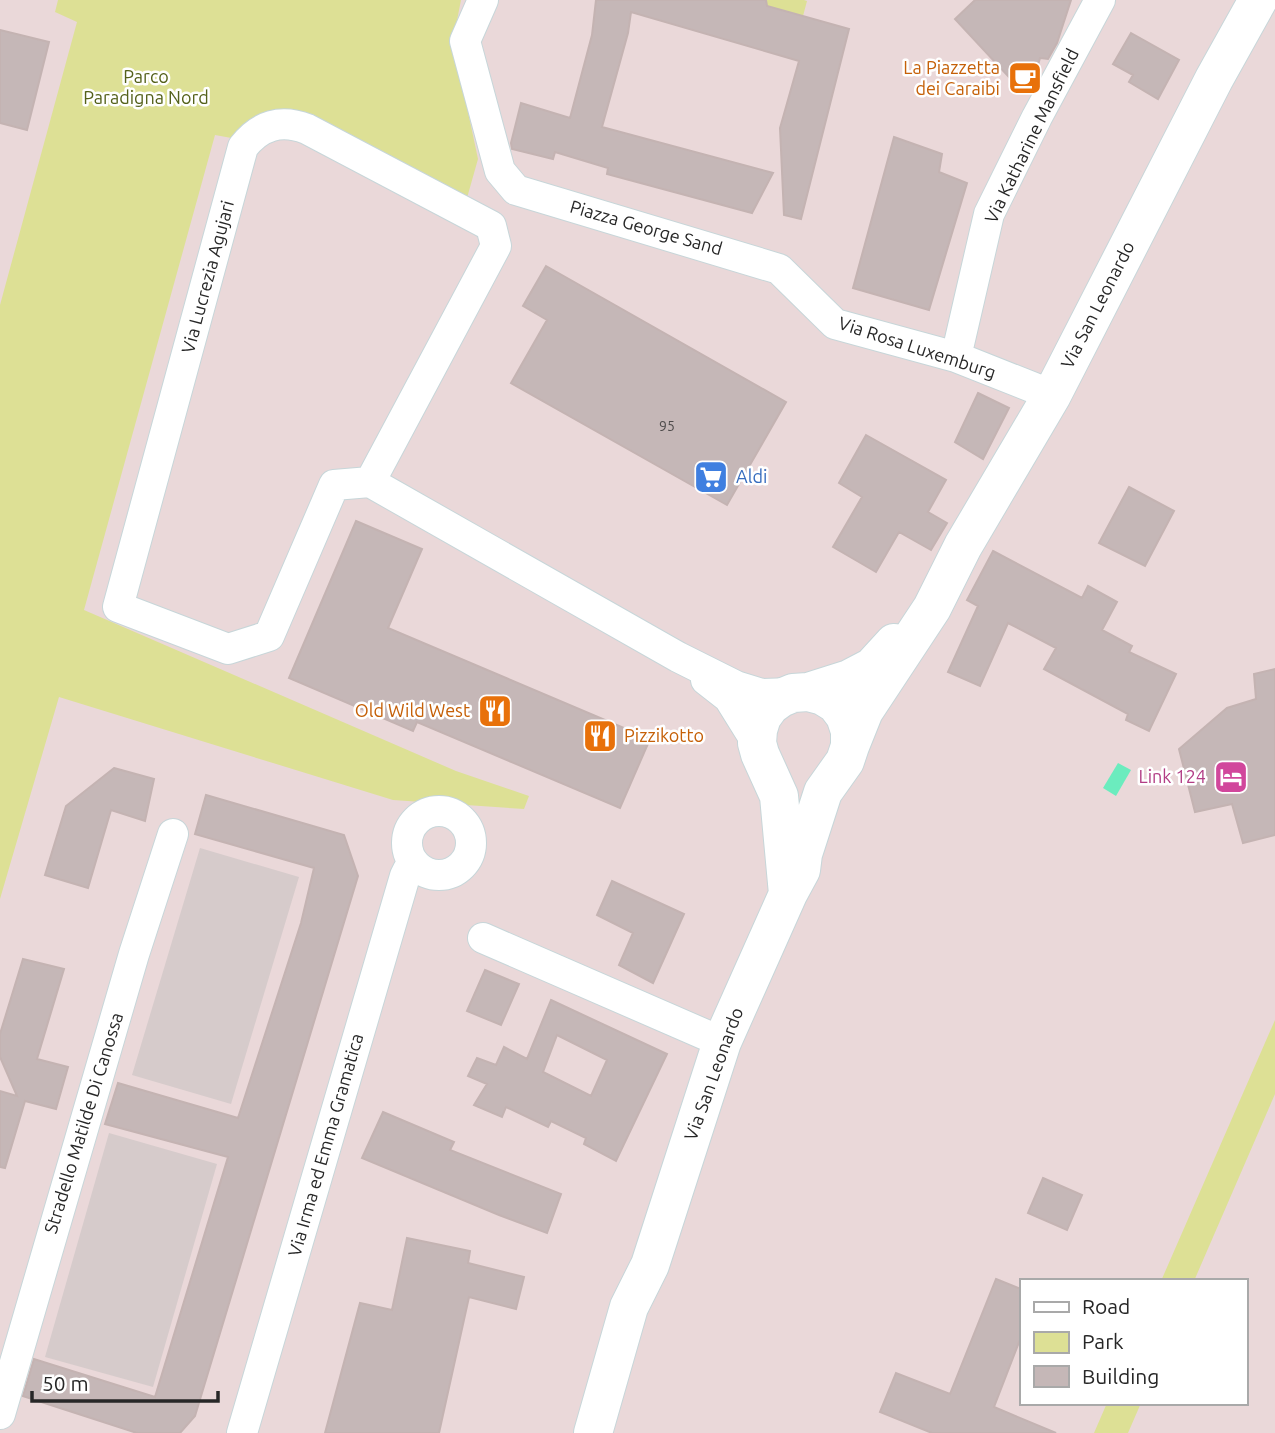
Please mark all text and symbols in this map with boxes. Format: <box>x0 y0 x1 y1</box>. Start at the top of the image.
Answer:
street label: Via Katharine Mansfield <box>980 45 1082 226</box>
place label: La Piazzetta dei Caraibi <box>903 57 1000 98</box>
cafe icon: La Piazzetta dei Caraibi <box>1006 59 1044 97</box>
park label: Parco Paradigna Nord <box>83 66 209 107</box>
street label: Piazza George Sand <box>568 196 725 258</box>
street label: Via Lucrezia Agujari <box>177 198 237 355</box>
street label: Via San Leonardo <box>1056 238 1138 371</box>
street label: Via Rosa Luxemburg <box>836 312 999 382</box>
house number: 95 <box>659 418 675 434</box>
supermarket icon: Aldi <box>692 458 730 496</box>
place label: Aldi <box>736 466 767 486</box>
restaurant icon: Old Wild West <box>476 692 514 730</box>
place label: Old Wild West <box>355 700 470 720</box>
restaurant icon: Pizzikotto <box>581 717 619 755</box>
place label: Pizzikotto <box>624 725 704 745</box>
hotel icon: Link 124 <box>1212 758 1250 796</box>
place label: Link 124 <box>1139 766 1206 786</box>
street label: Via San Leonardo <box>680 1005 746 1143</box>
street label: Stradello Matilde Di Canossa <box>40 1010 126 1236</box>
street label: Via Irma ed Emma Gramatica <box>284 1031 366 1259</box>
legend <box>1020 1279 1247 1405</box>
text: Road <box>1082 1294 1130 1318</box>
text: Park <box>1082 1329 1124 1353</box>
scale bar <box>32 1360 217 1404</box>
text: Building <box>1082 1364 1159 1388</box>
text: 50 m <box>42 1371 89 1395</box>

